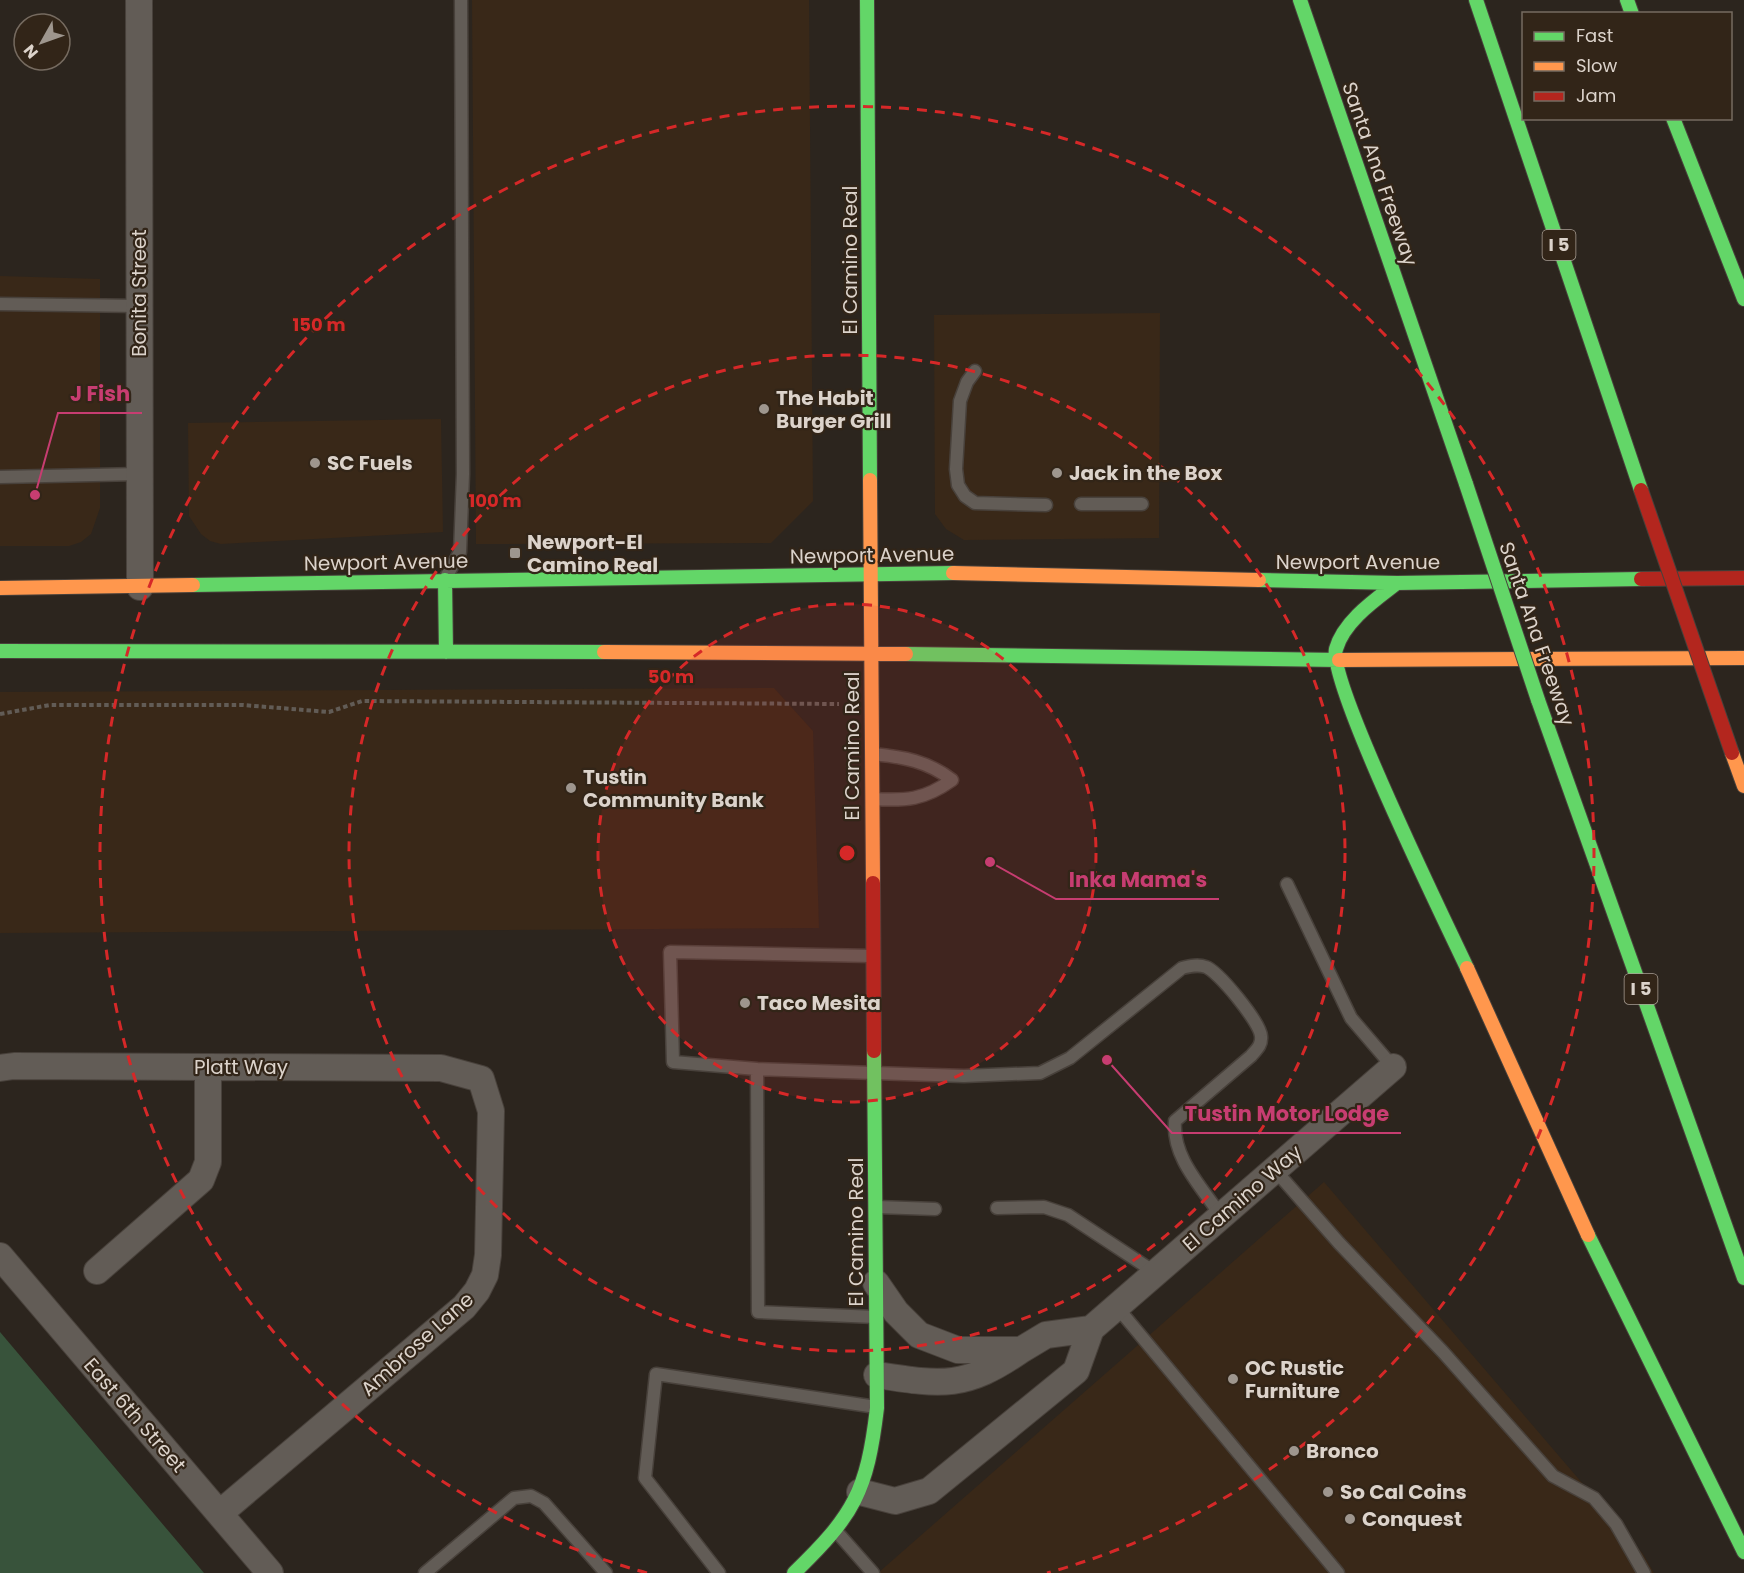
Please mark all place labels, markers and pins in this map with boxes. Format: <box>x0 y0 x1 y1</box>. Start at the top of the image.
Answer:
callout: J Fish <box>58 374 142 413</box>
place label: The Habit Burger Grill <box>776 384 891 435</box>
marker: The Habit Burger Grill <box>757 402 771 416</box>
place label: SC Fuels <box>327 449 413 477</box>
marker: SC Fuels <box>308 456 322 470</box>
place label: Jack in the Box <box>1069 459 1223 487</box>
marker: Jack in the Box <box>1050 466 1064 480</box>
place label: Newport-El Camino Real <box>527 528 658 579</box>
marker: Newport-El Camino Real <box>508 546 522 560</box>
place label: Tustin Community Bank <box>583 763 764 814</box>
marker: Tustin Community Bank <box>564 781 578 795</box>
centre of rings <box>837 843 857 863</box>
callout: Inka Mama's <box>1056 860 1219 899</box>
place label: Taco Mesita <box>757 989 881 1017</box>
marker: Taco Mesita <box>738 996 752 1010</box>
callout: Tustin Motor Lodge <box>1172 1094 1401 1133</box>
place label: OC Rustic Furniture <box>1245 1354 1344 1405</box>
marker: OC Rustic Furniture <box>1226 1372 1240 1386</box>
place label: Bronco <box>1306 1437 1379 1465</box>
marker: Bronco <box>1287 1444 1301 1458</box>
place label: So Cal Coins <box>1340 1478 1467 1506</box>
marker: So Cal Coins <box>1321 1485 1335 1499</box>
place label: Conquest <box>1362 1505 1462 1533</box>
marker: Conquest <box>1343 1512 1357 1526</box>

